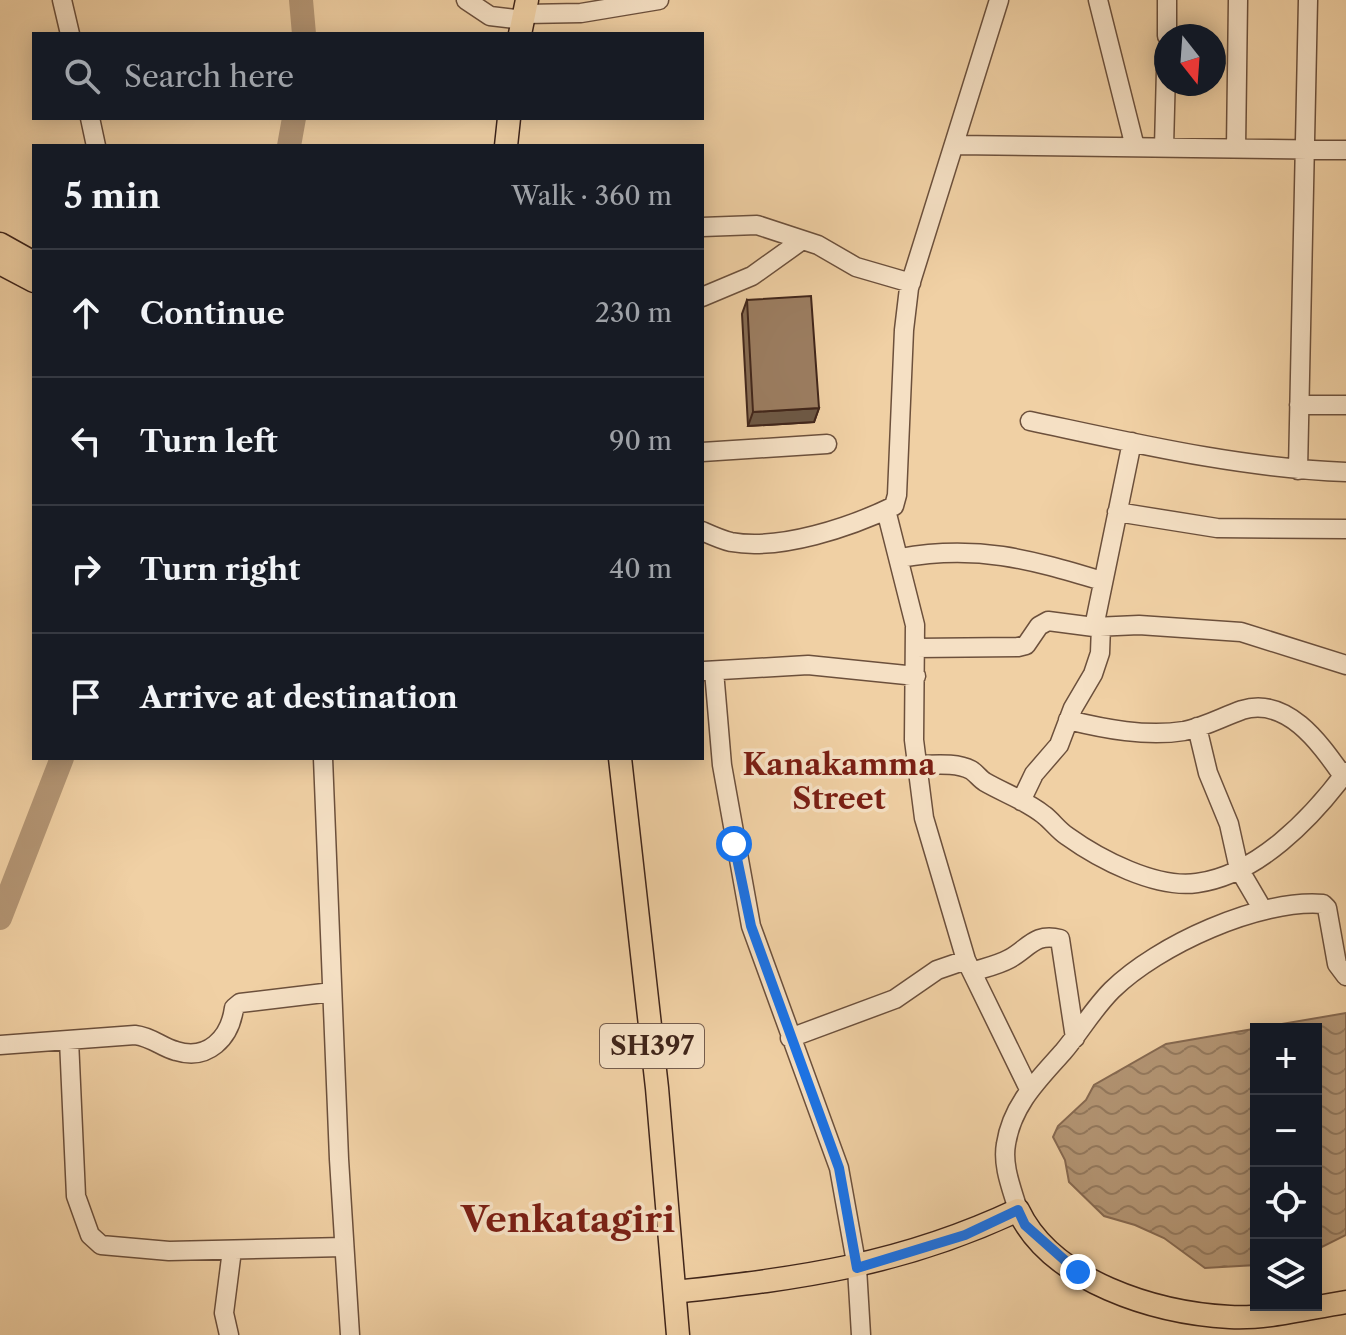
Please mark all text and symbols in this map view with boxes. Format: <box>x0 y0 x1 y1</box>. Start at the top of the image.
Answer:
north arrow <box>1154 24 1226 96</box>
search box <box>32 32 704 120</box>
icon: search <box>60 54 104 98</box>
text: Search here <box>124 58 294 95</box>
text: 5 min <box>64 175 161 217</box>
text: Walk · 360 m <box>512 180 672 212</box>
icon: ahead <box>64 291 108 335</box>
text: Continue <box>140 295 285 332</box>
text: 230 m <box>595 297 672 329</box>
icon: left <box>64 419 108 463</box>
text: Turn left <box>140 423 277 460</box>
text: 90 m <box>609 425 672 457</box>
icon: right <box>64 547 108 591</box>
text: Turn right <box>140 551 300 588</box>
text: 40 m <box>609 553 672 585</box>
icon: arrive <box>64 675 108 719</box>
text: Arrive at destination <box>140 679 458 716</box>
district label: Kanakamma Street <box>742 746 936 817</box>
route start <box>716 826 752 862</box>
map controls <box>1250 1023 1322 1311</box>
button: + <box>1250 1023 1322 1095</box>
road number: SH397 <box>600 1024 704 1068</box>
button: − <box>1250 1095 1322 1167</box>
button: locate <box>1250 1167 1322 1239</box>
district label: Venkatagiri <box>460 1197 675 1241</box>
button: layers <box>1250 1239 1322 1311</box>
route end <box>1060 1254 1096 1290</box>

